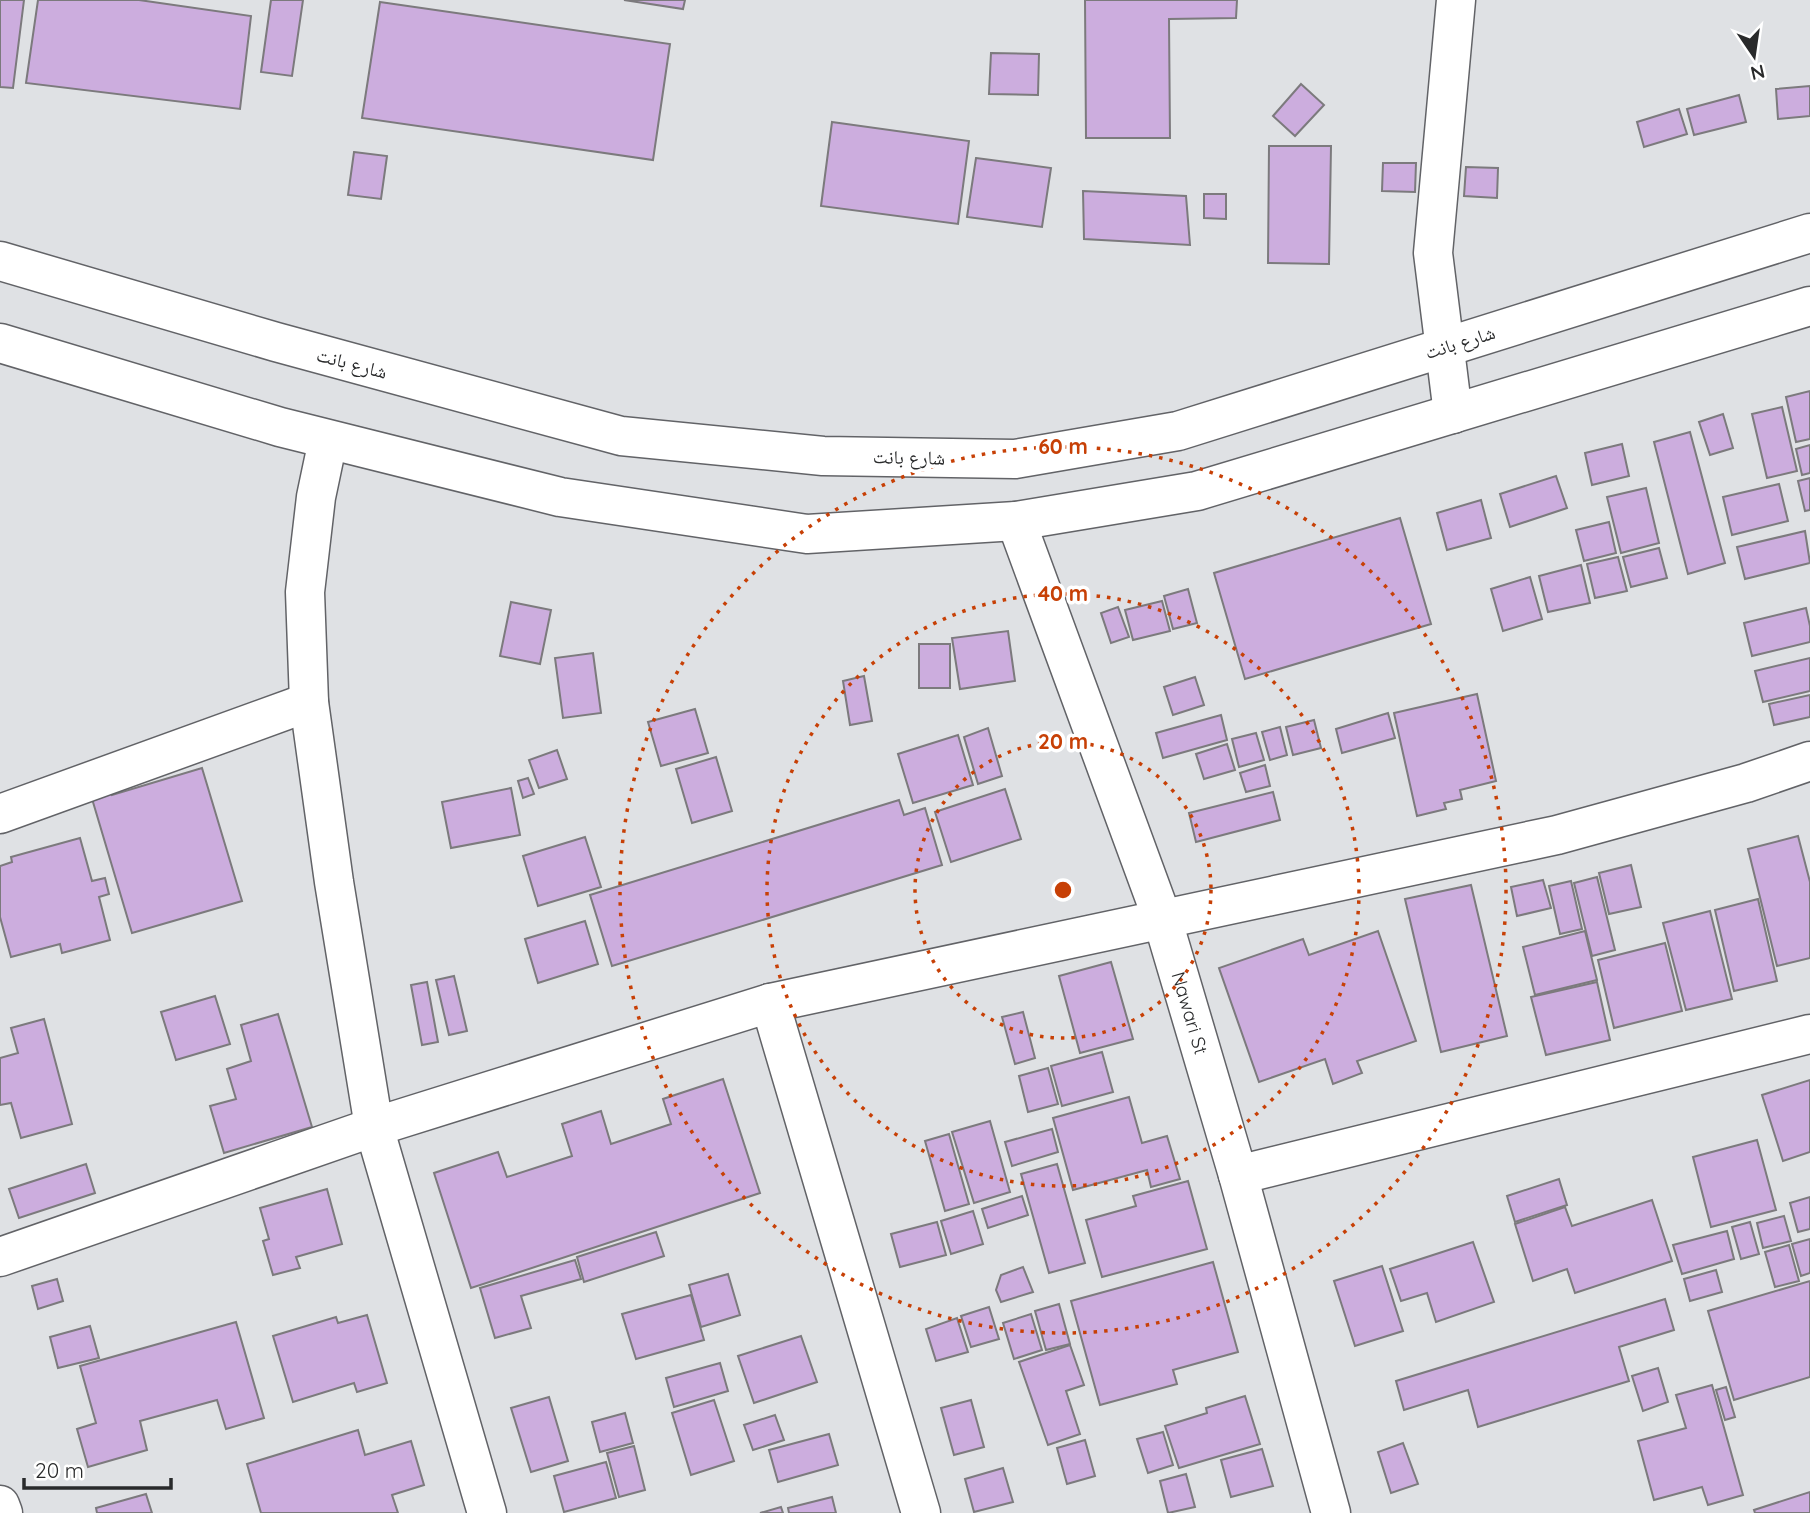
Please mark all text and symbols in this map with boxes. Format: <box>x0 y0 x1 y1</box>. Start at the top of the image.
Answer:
north arrow <box>1719 21 1789 91</box>
text: N <box>1748 59 1767 86</box>
street label: شارع بانت <box>1422 320 1498 364</box>
street label: شارع بانت <box>314 342 390 384</box>
text: 60 m <box>1038 433 1088 459</box>
street label: شارع بانت <box>873 444 945 470</box>
text: 40 m <box>1038 580 1088 606</box>
text: 20 m <box>1038 728 1088 754</box>
centre of rings <box>1051 878 1075 902</box>
street label: Nawari St <box>1167 969 1214 1057</box>
scale bar <box>24 1446 172 1490</box>
text: 20 m <box>35 1457 84 1483</box>

